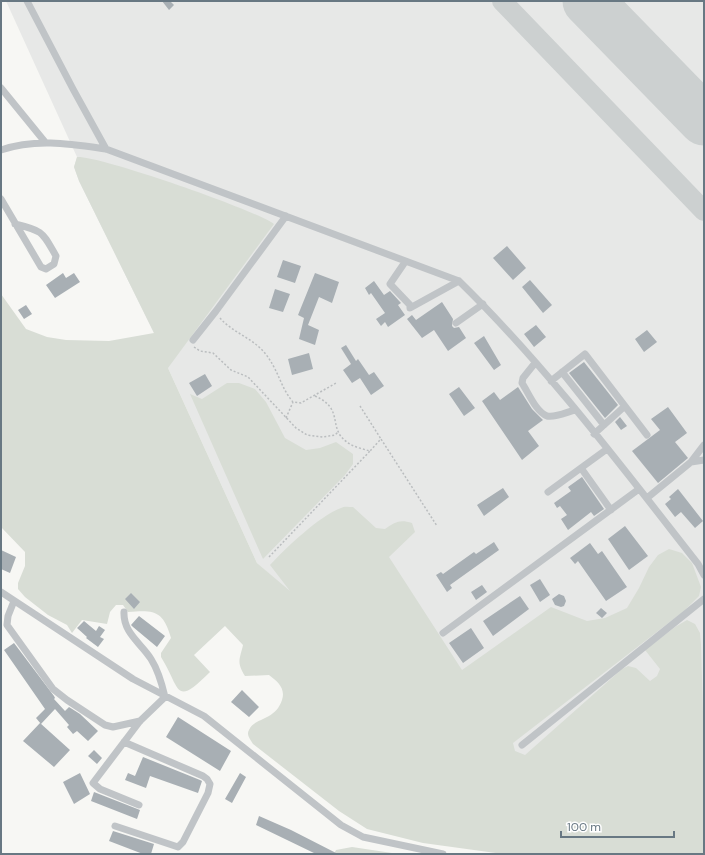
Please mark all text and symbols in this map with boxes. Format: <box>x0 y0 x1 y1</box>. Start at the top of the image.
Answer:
scale bar <box>561 813 674 839</box>
text: 100 m <box>567 819 601 835</box>

